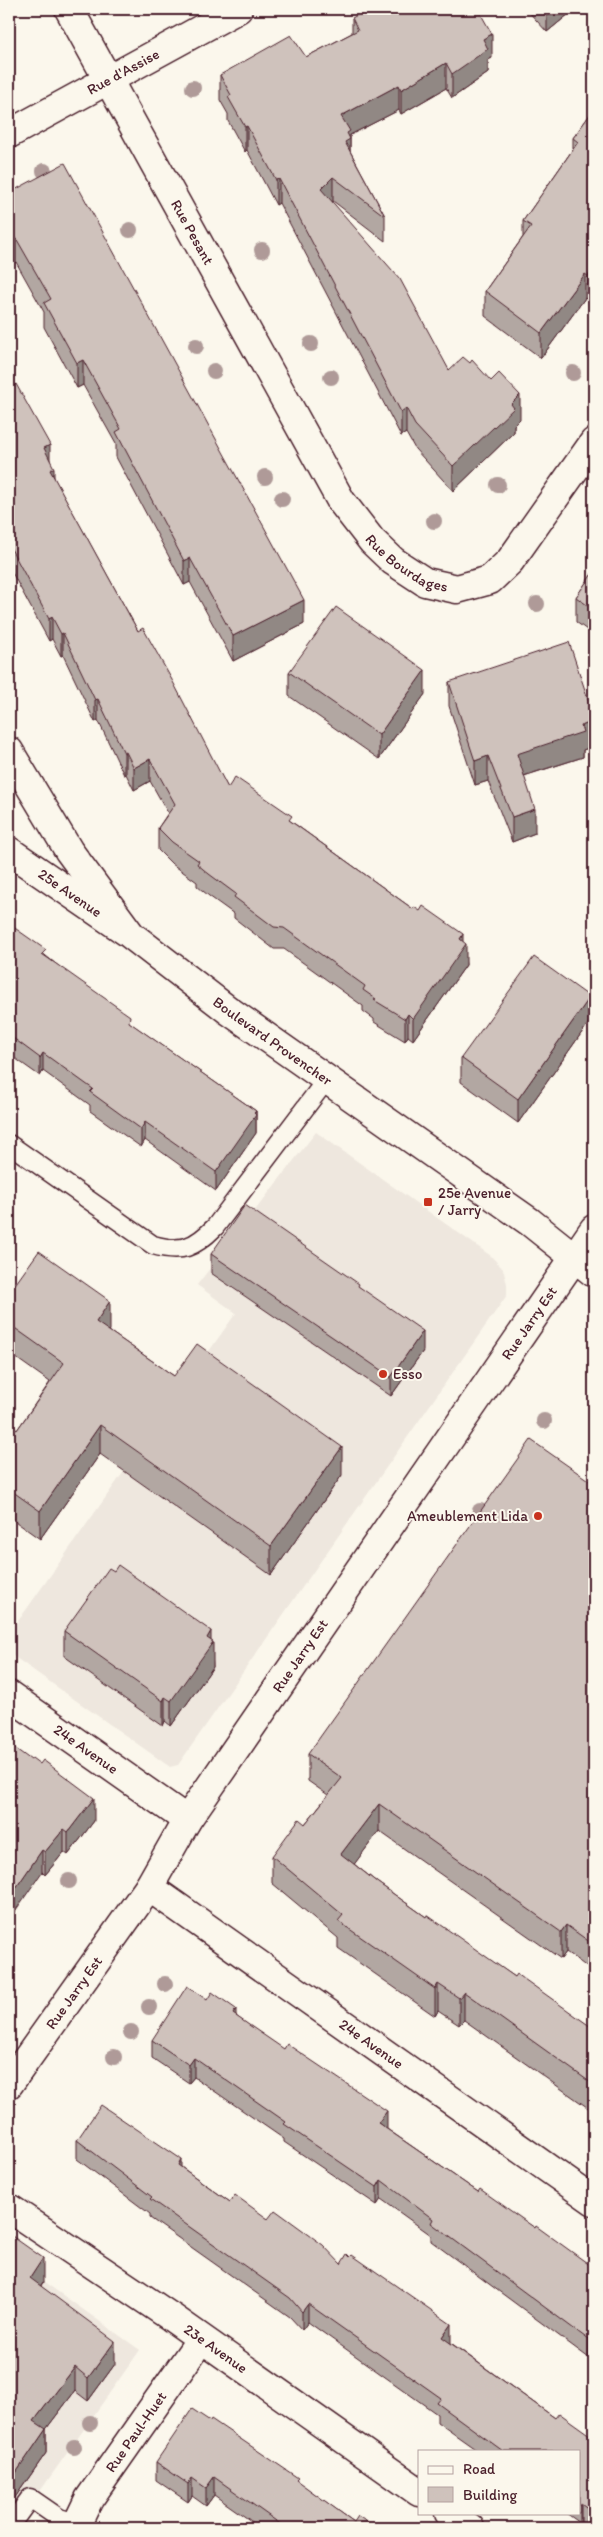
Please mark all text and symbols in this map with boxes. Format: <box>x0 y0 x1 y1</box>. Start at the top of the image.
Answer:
street label: Rue d'Assise <box>84 45 162 99</box>
street label: Rue Pesant <box>167 196 218 268</box>
street label: Rue Bourdages <box>361 531 450 596</box>
street label: 25e Avenue <box>35 865 105 921</box>
street label: Boulevard Provencher <box>209 993 336 1089</box>
place label: 25e Avenue / Jarry <box>438 1184 511 1219</box>
marker: 25e Avenue / Jarry <box>422 1196 434 1208</box>
street label: Rue Jarry Est <box>498 1283 561 1363</box>
place label: Esso <box>393 1365 422 1383</box>
marker: Esso <box>377 1368 389 1380</box>
place label: Ameublement Lida <box>407 1507 528 1525</box>
marker: Ameublement Lida <box>532 1510 544 1522</box>
street label: Rue Jarry Est <box>268 1615 332 1696</box>
street label: 24e Avenue <box>50 1720 122 1778</box>
street label: Rue Jarry Est <box>42 1952 106 2033</box>
street label: 24e Avenue <box>336 2015 407 2073</box>
street label: 23e Avenue <box>180 2320 251 2377</box>
street label: Rue Paul-Huet <box>102 2388 171 2476</box>
legend <box>418 2450 580 2514</box>
text: Road <box>463 2460 496 2478</box>
text: Building <box>463 2486 517 2504</box>

